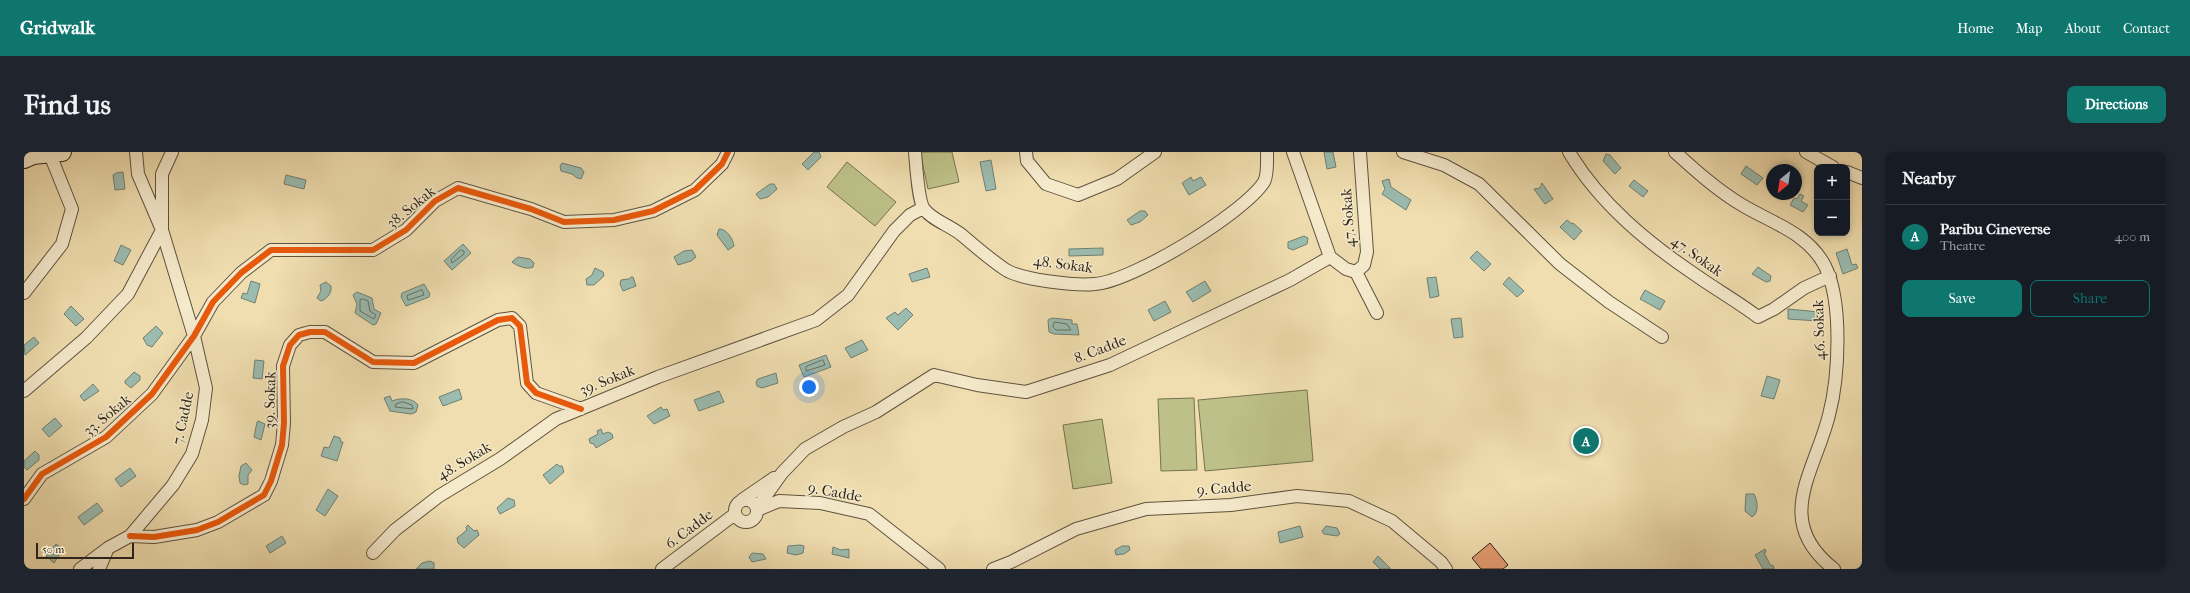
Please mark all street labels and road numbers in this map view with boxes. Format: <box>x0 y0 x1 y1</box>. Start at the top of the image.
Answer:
street label: 38. Sokak <box>383 182 439 232</box>
street label: 47. Sokak <box>1337 188 1359 248</box>
street label: 47. Sokak <box>1668 232 1727 280</box>
street label: 48. Sokak <box>1032 251 1094 277</box>
street label: 46. Sokak <box>1809 299 1829 361</box>
street label: 8. Cadde <box>1071 331 1129 367</box>
street label: 39. Sokak <box>577 361 637 399</box>
street label: 39. Sokak <box>260 371 280 429</box>
street label: 7. Cadde <box>169 389 198 446</box>
street label: 33. Sokak <box>80 390 135 440</box>
street label: 48. Sokak <box>434 438 495 484</box>
street label: 9. Cadde <box>1196 477 1253 499</box>
street label: 9. Cadde <box>806 478 864 506</box>
street label: 6. Cadde <box>662 505 717 553</box>

